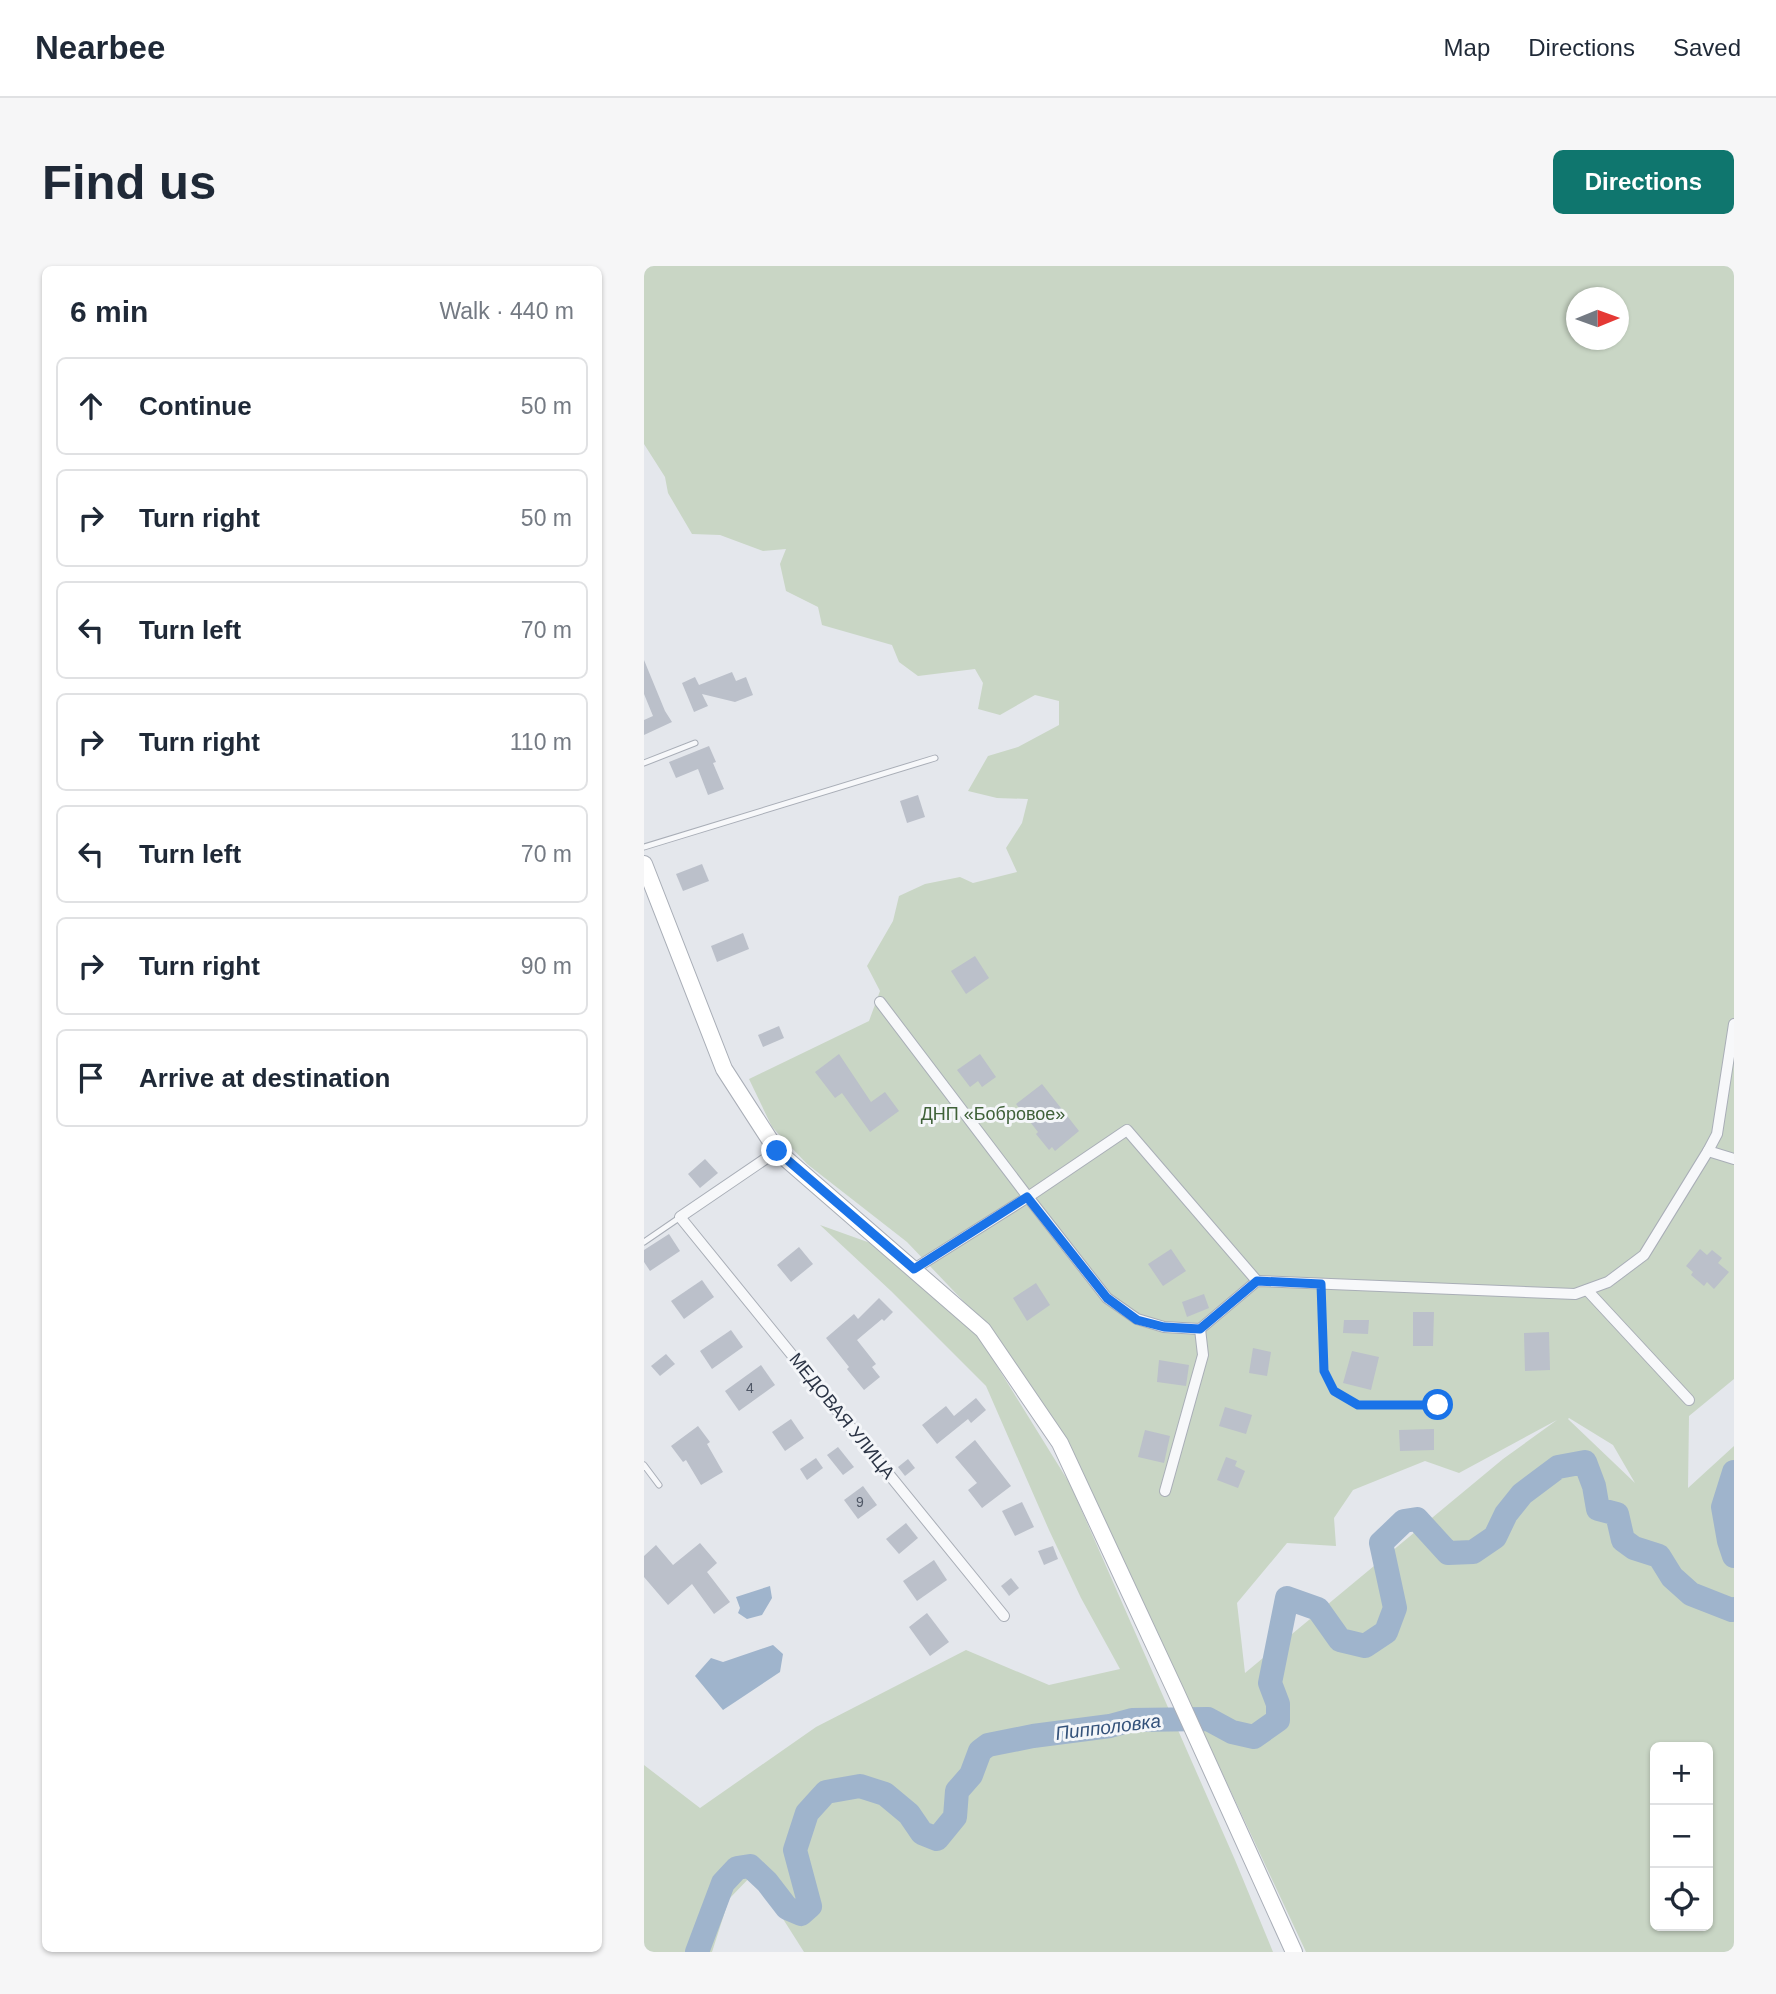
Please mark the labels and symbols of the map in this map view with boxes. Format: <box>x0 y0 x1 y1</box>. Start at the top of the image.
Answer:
north arrow <box>1566 287 1629 350</box>
park label: ДНП «Бобровое» <box>921 1104 1065 1124</box>
route end <box>761 1135 792 1166</box>
street label: МЕДОВАЯ УЛИЦА <box>785 1349 899 1483</box>
house number: 4 <box>746 1380 754 1396</box>
route start <box>1422 1389 1453 1420</box>
house number: 9 <box>856 1494 864 1510</box>
water label: Пипполовка <box>1054 1710 1162 1744</box>

